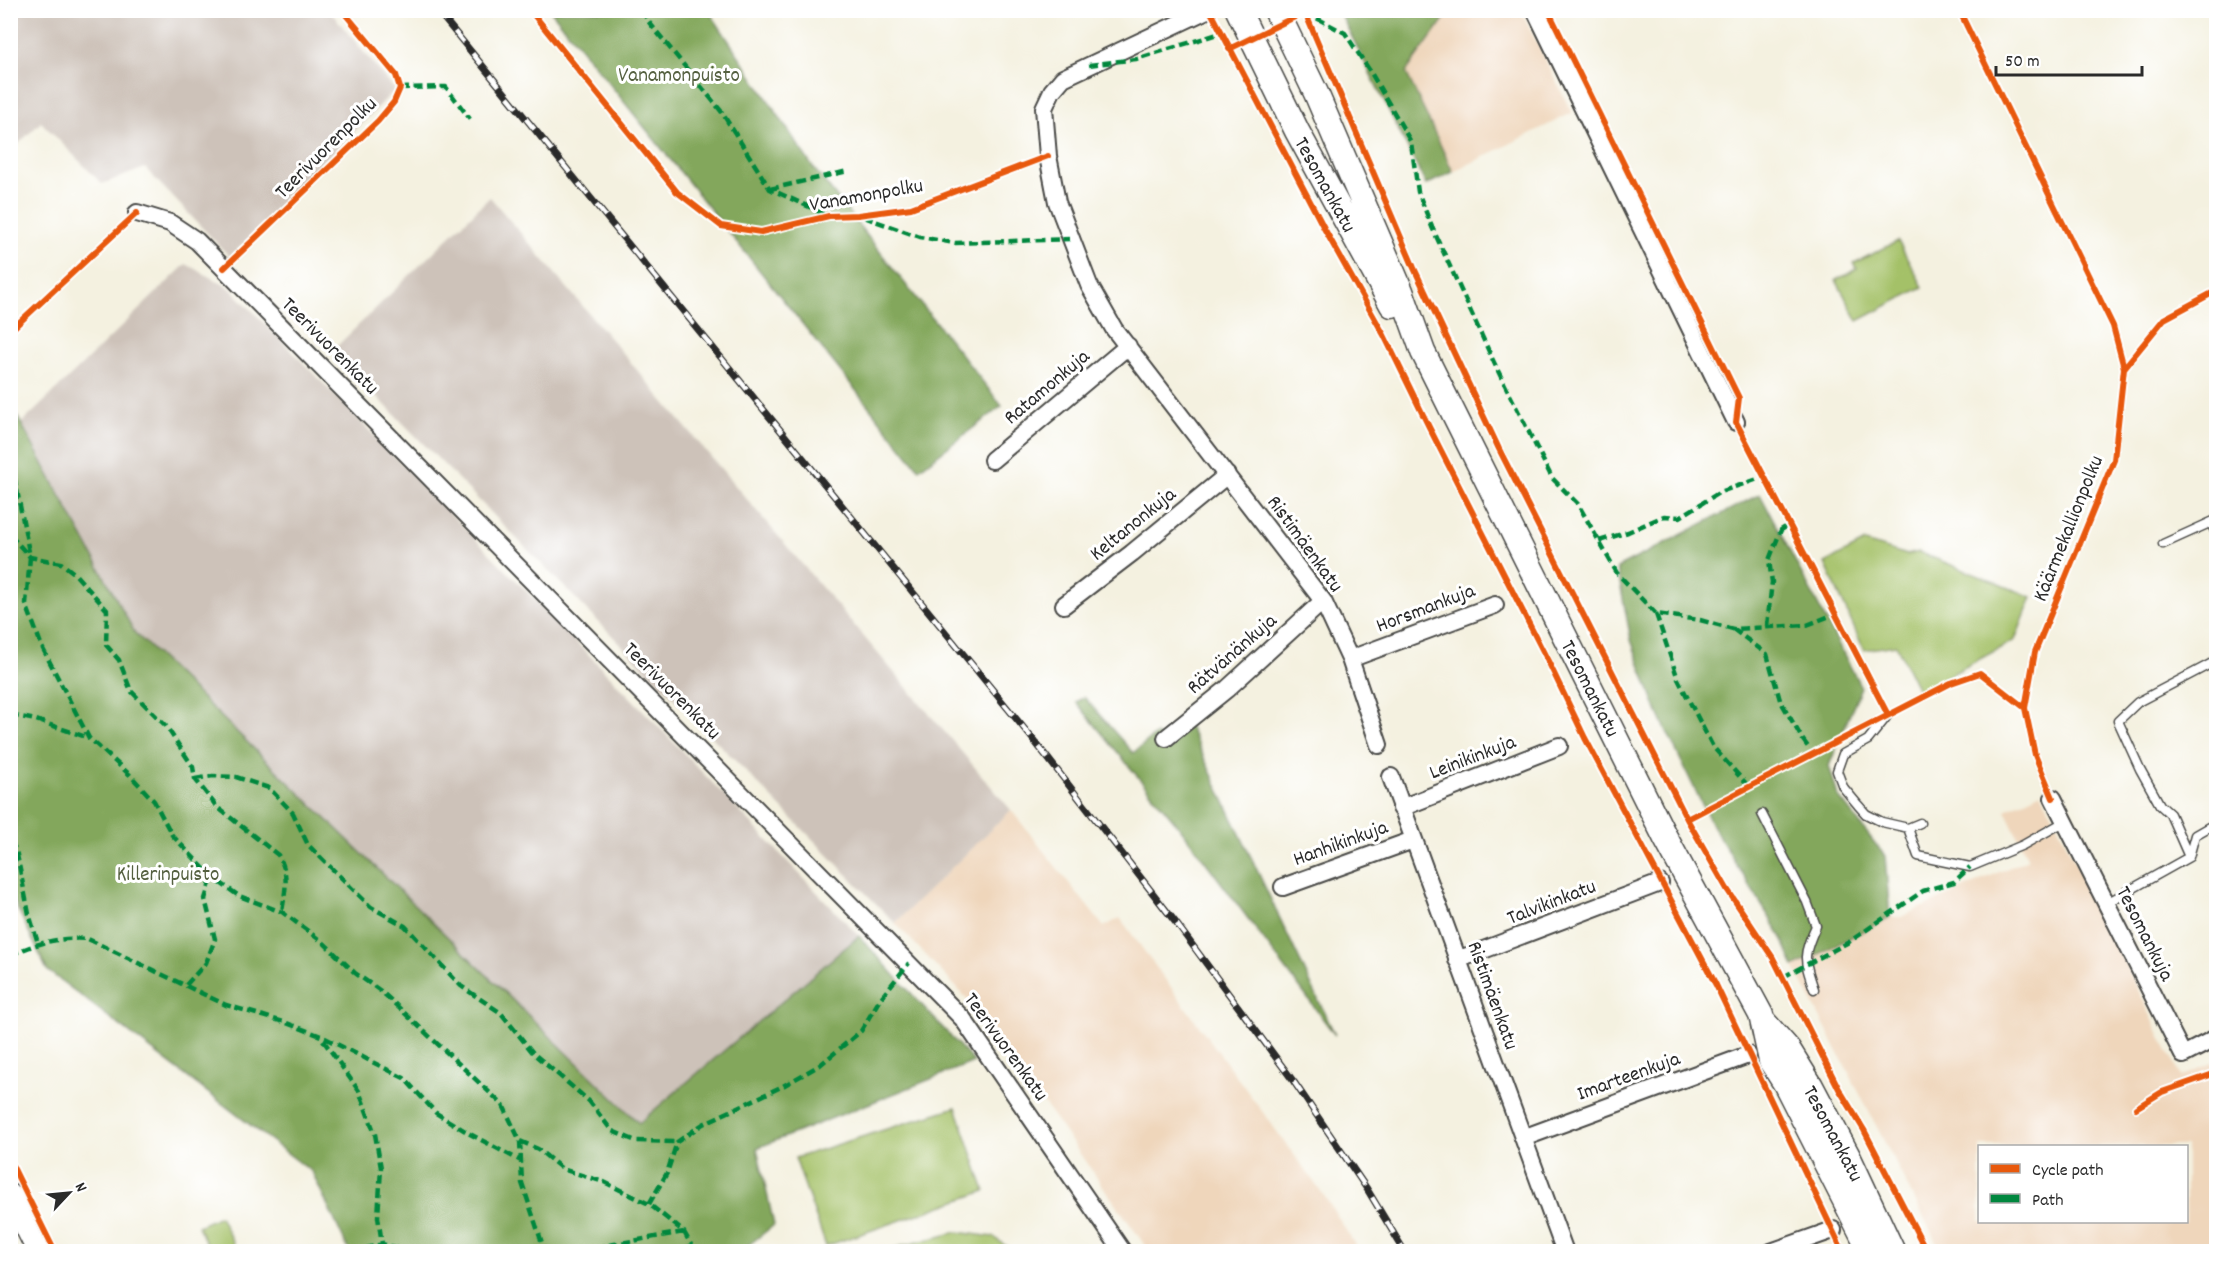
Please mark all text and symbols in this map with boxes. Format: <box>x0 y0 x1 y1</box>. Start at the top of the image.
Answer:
scale bar <box>1996 39 2142 77</box>
text: 50 m <box>2005 50 2040 75</box>
park label: Vanamonpuisto <box>618 62 740 92</box>
street label: Teerivuorenpolku <box>269 91 385 207</box>
street label: Tesomankatu <box>1285 132 1362 239</box>
street label: Vanamonpolku <box>807 172 926 222</box>
street label: Teerivuorenkatu <box>273 291 385 403</box>
street label: Ratamonkuja <box>998 343 1098 433</box>
street label: Käärmekallionpolku <box>2027 452 2113 607</box>
street label: Keltanonkuja <box>1084 480 1184 569</box>
street label: Ristimäenkatu <box>1258 490 1349 600</box>
street label: Horsmankuja <box>1372 577 1481 642</box>
street label: Rätvänänkuja <box>1181 607 1285 703</box>
street label: Teerivuorenkatu <box>615 636 727 748</box>
street label: Tesomankatu <box>1551 636 1626 743</box>
street label: Leinikinkuja <box>1426 728 1522 789</box>
street label: Hanhikinkuja <box>1289 813 1394 876</box>
park label: Killerinpuisto <box>117 861 219 891</box>
street label: Talvikinkatu <box>1503 873 1601 935</box>
street label: Tesomankuja <box>2107 882 2181 988</box>
street label: Ristimäenkatu <box>1458 938 1525 1055</box>
street label: Teerivuorenkatu <box>955 987 1054 1108</box>
street label: Imarteenkuja <box>1573 1045 1686 1110</box>
street label: Tesomankatu <box>1793 1081 1869 1188</box>
legend <box>1978 1145 2188 1223</box>
text: Cycle path <box>2032 1159 2103 1184</box>
north arrow <box>39 1163 99 1223</box>
text: N <box>68 1179 92 1196</box>
text: Path <box>2032 1189 2064 1214</box>

